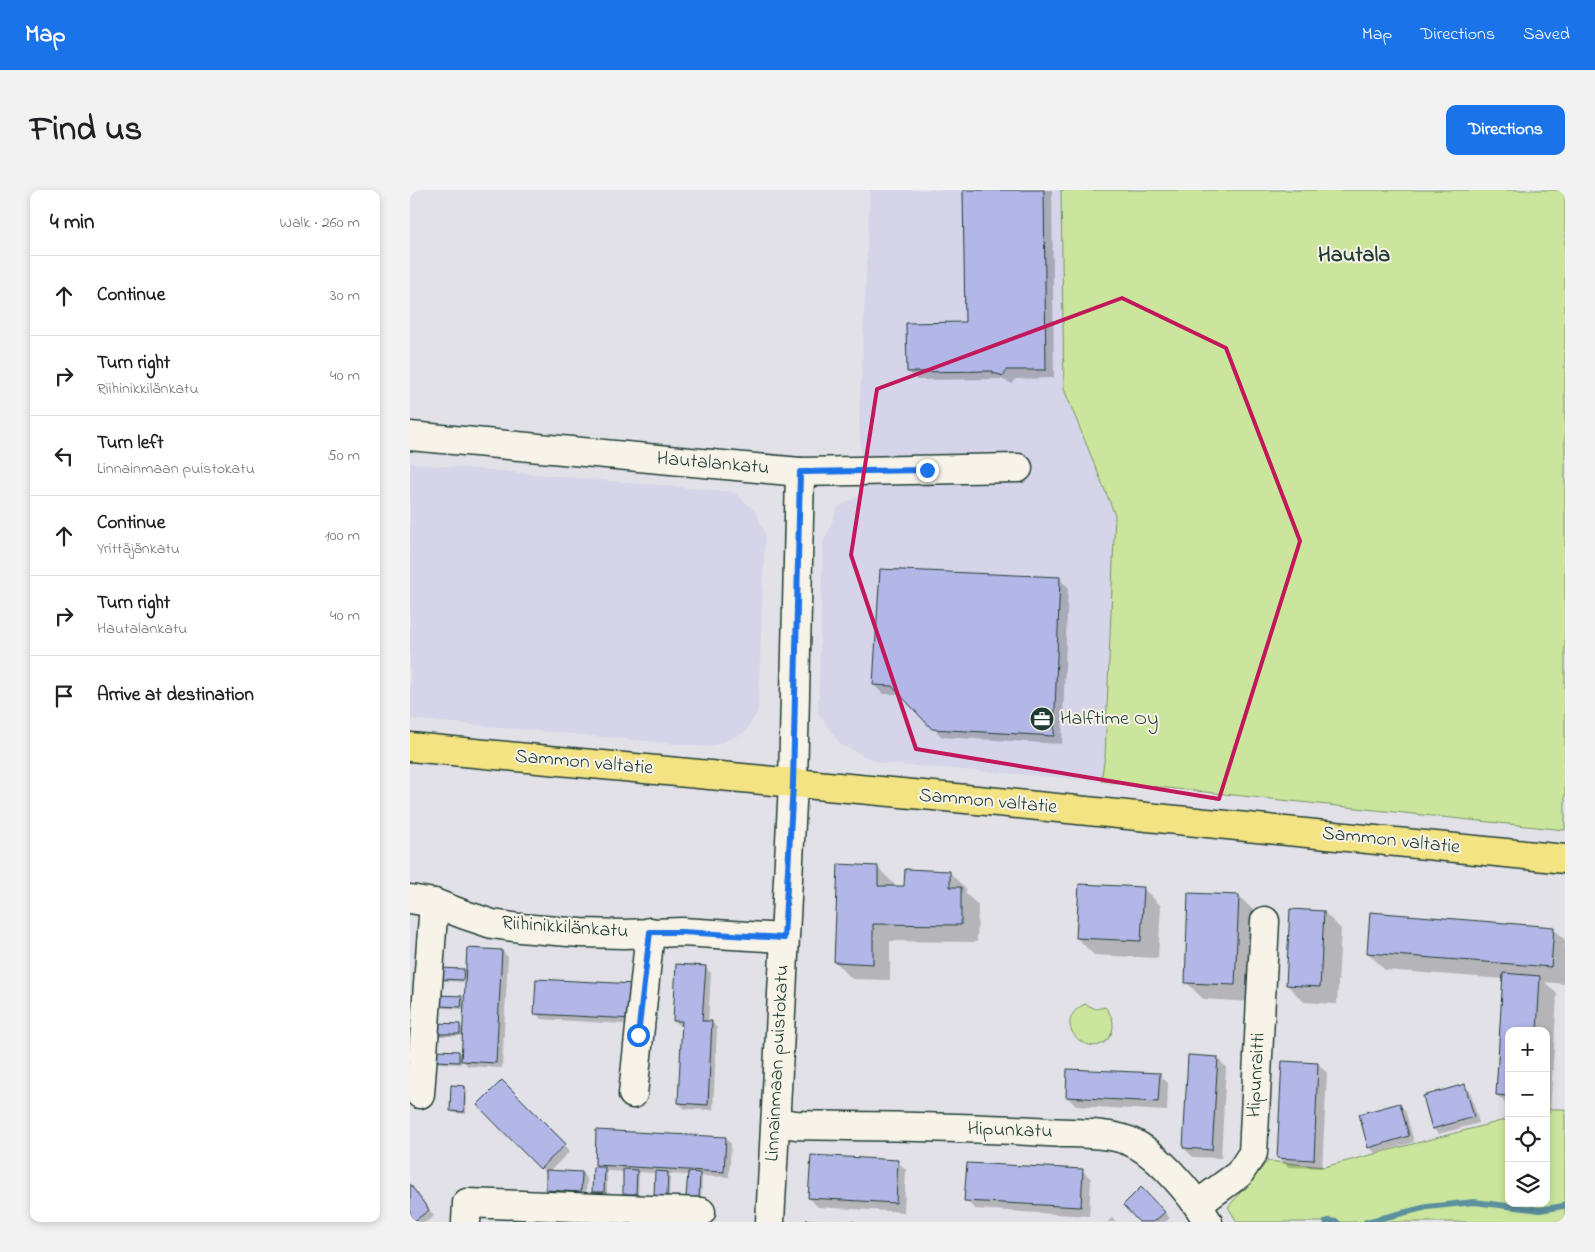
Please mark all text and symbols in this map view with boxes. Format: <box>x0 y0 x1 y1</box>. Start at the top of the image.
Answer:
text: Map <box>25 18 66 53</box>
text: Map <box>1362 22 1392 48</box>
text: Directions <box>1420 22 1495 48</box>
text: Saved <box>1523 22 1570 48</box>
text: Find us <box>30 105 142 156</box>
button: Directions <box>1446 105 1565 155</box>
text: 4 min <box>50 208 94 238</box>
text: Walk · 260 m <box>280 211 360 235</box>
district label: Hautala <box>1318 240 1390 272</box>
icon: ahead <box>50 282 78 310</box>
text: Continue <box>97 282 165 309</box>
text: 30 m <box>330 284 360 308</box>
text: Turn right <box>97 350 170 377</box>
icon: right <box>50 362 78 390</box>
text: 40 m <box>330 364 360 388</box>
text: Riihinikkilänkatu <box>97 377 199 401</box>
text: Turn left <box>97 430 164 457</box>
icon: left <box>50 442 78 470</box>
text: 50 m <box>328 444 360 468</box>
street label: Hautalankatu <box>655 445 771 483</box>
text: Linnainmaan puistokatu <box>97 457 255 481</box>
route end <box>916 459 939 482</box>
text: Continue <box>97 510 165 537</box>
icon: ahead <box>50 522 78 550</box>
text: 100 m <box>325 524 360 548</box>
text: Yrittäjänkatu <box>97 537 180 561</box>
text: Turn right <box>97 590 170 617</box>
icon: right <box>50 602 78 630</box>
text: 40 m <box>330 604 360 628</box>
text: Hautalankatu <box>97 617 187 641</box>
icon: arrive <box>50 682 78 710</box>
text: Arrive at destination <box>97 682 254 709</box>
place label: Halftime Oy <box>1060 705 1158 734</box>
office icon: Halftime Oy <box>1029 706 1055 732</box>
street label: Sammon valtatie <box>514 743 654 783</box>
street label: Sammon valtatie <box>918 782 1058 822</box>
street label: Sammon valtatie <box>1321 819 1461 863</box>
street label: Riihinikkilänkatu <box>501 909 629 947</box>
street label: Linnainmaan puistokatu <box>758 964 798 1162</box>
route start <box>627 1024 650 1047</box>
map controls <box>1505 1027 1550 1207</box>
button: + <box>1505 1027 1550 1072</box>
street label: Hipunraitti <box>1240 1032 1274 1118</box>
button: − <box>1505 1072 1550 1117</box>
street label: Hipunkatu <box>967 1115 1053 1147</box>
button: locate <box>1505 1117 1550 1162</box>
button: layers <box>1505 1162 1550 1207</box>

